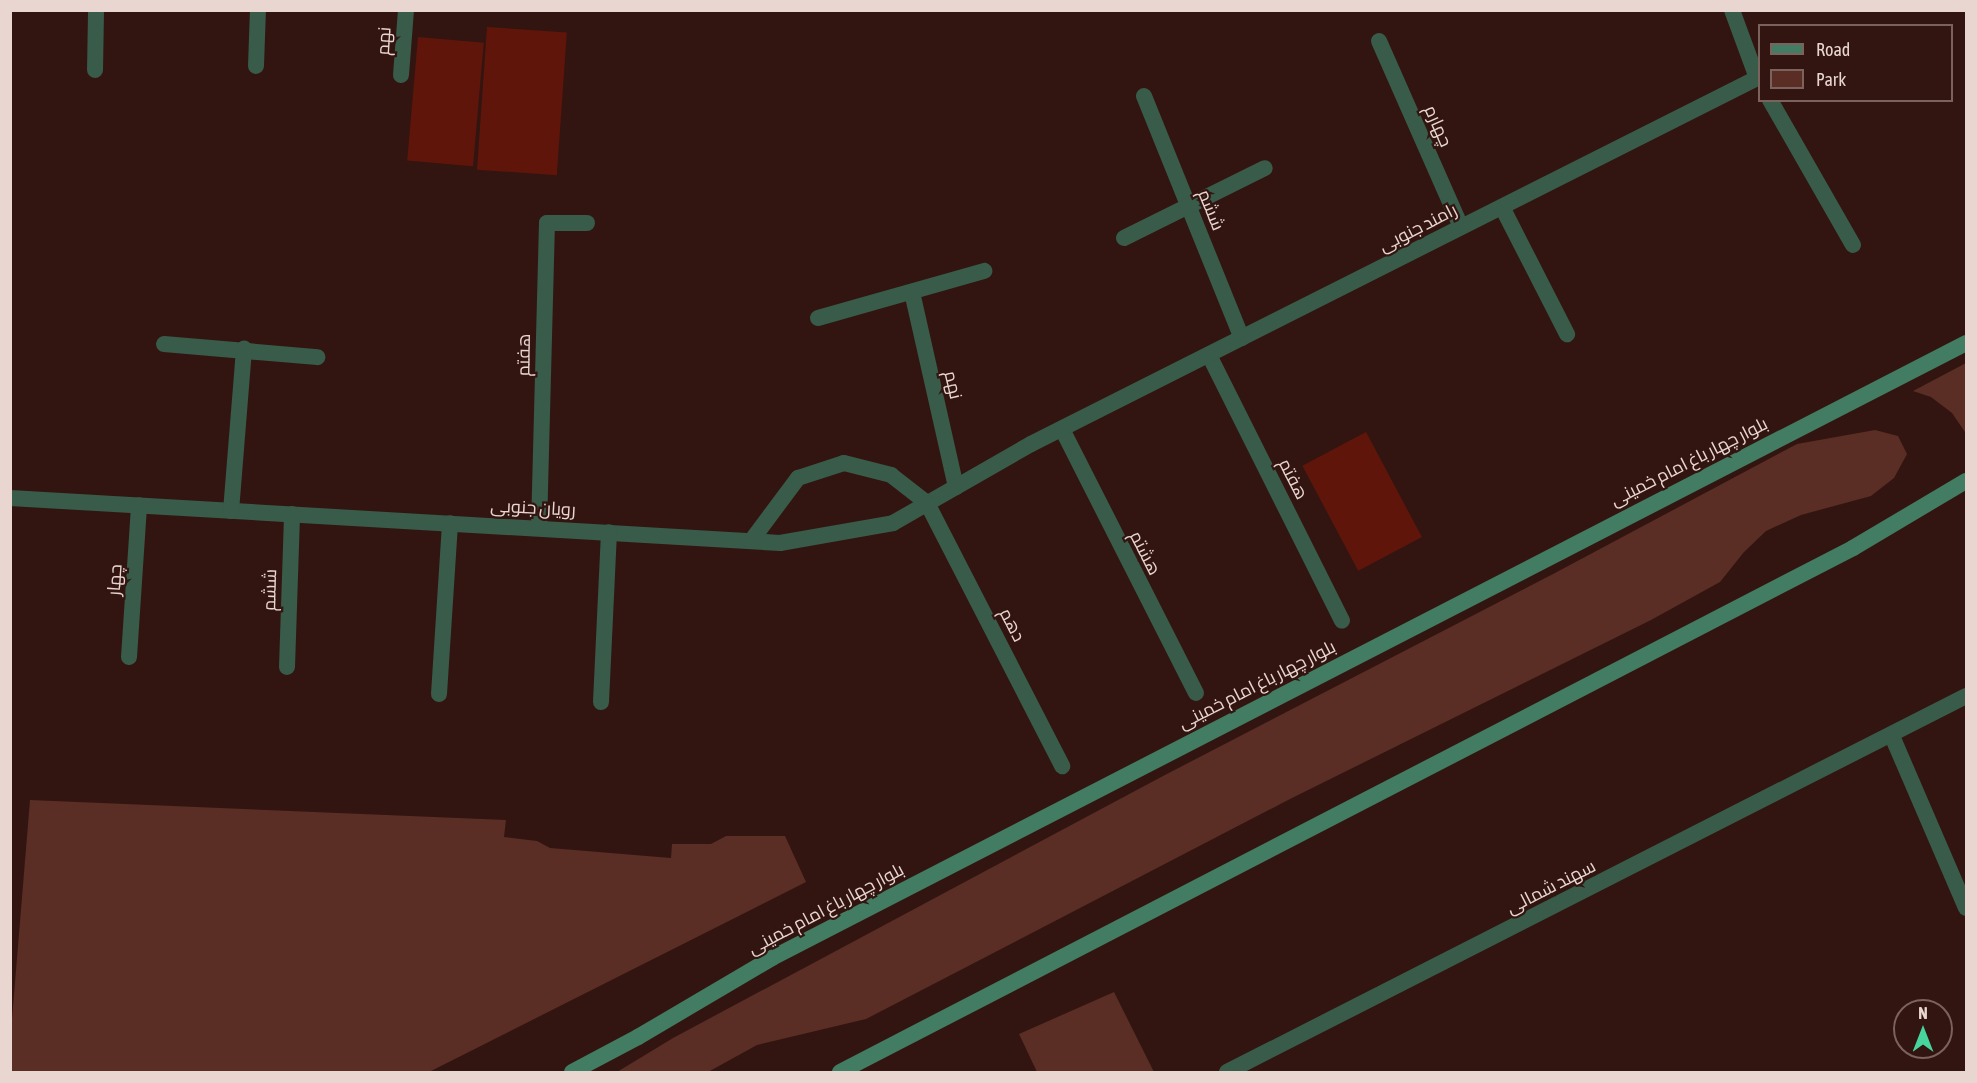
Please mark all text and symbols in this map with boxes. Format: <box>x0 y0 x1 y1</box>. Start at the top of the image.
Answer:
legend <box>1758 24 1953 102</box>
street label: نهم <box>372 26 396 56</box>
text: Road <box>1816 39 1850 60</box>
text: Park <box>1816 69 1846 90</box>
street label: چهارم <box>1419 102 1457 150</box>
street label: ششم <box>1193 186 1229 234</box>
street label: رامند جنوبی <box>1375 199 1461 257</box>
street label: هفتم <box>513 333 535 377</box>
street label: نهم <box>939 369 967 401</box>
street label: بلوار چهار باغ امام خمینی <box>1607 413 1771 511</box>
street label: هفتم <box>1274 455 1312 503</box>
street label: رویان جنوبی <box>490 495 576 521</box>
street label: هشتم <box>1125 527 1165 579</box>
street label: چهار <box>103 563 127 597</box>
street label: ششم <box>258 569 282 611</box>
street label: دهم <box>994 605 1030 645</box>
street label: بلوار چهار باغ امام خمینی <box>1175 636 1339 734</box>
street label: سهند شمالی <box>1503 855 1599 919</box>
street label: بلوار چهار باغ امام خمینی <box>744 859 908 959</box>
north arrow <box>1893 999 1953 1059</box>
text: N <box>1918 1004 1928 1022</box>

